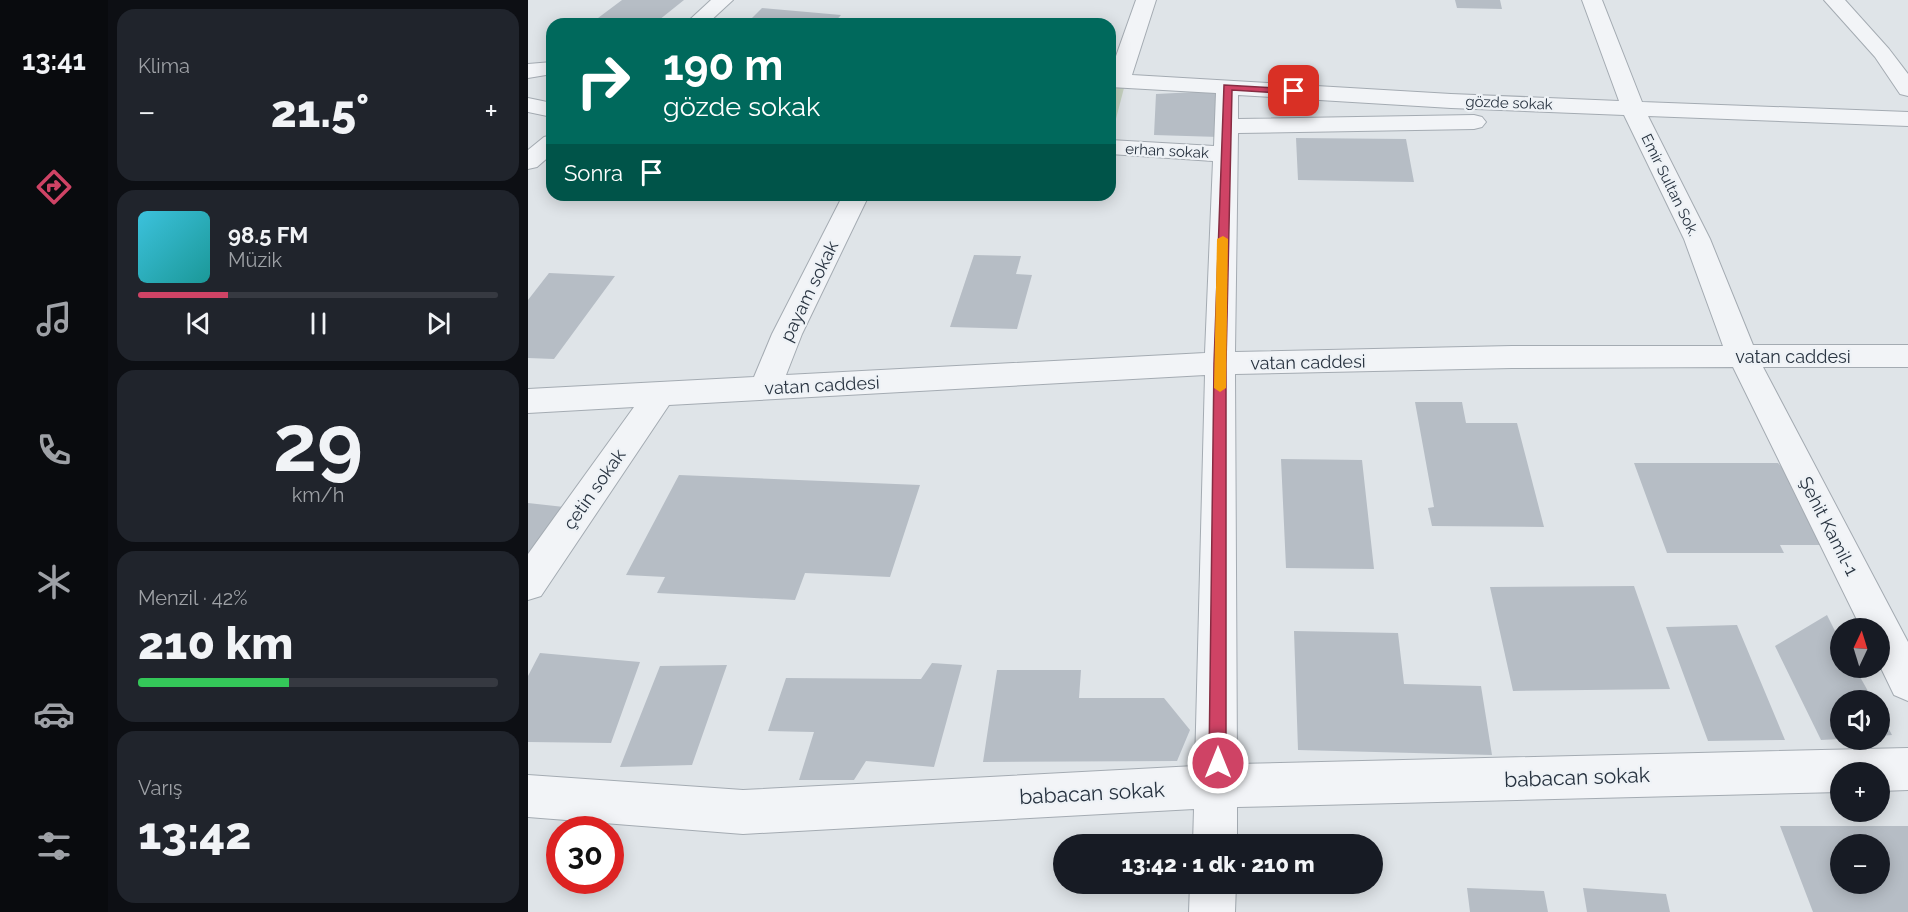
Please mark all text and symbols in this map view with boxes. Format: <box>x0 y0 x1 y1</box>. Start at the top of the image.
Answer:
text: 190 m <box>663 41 783 90</box>
icon: right <box>564 42 642 120</box>
text: 13:41 <box>22 45 86 76</box>
text: Klima <box>138 54 190 78</box>
pin <box>1268 65 1319 116</box>
icon: arrive <box>1277 74 1310 107</box>
text: 21.5° <box>271 85 369 138</box>
text: gözde sokak <box>663 91 820 122</box>
text: − <box>138 92 156 131</box>
text: + <box>484 92 498 131</box>
street label: gözde sokak <box>1465 92 1553 114</box>
street label: Emir Sultan Sok. <box>1637 131 1703 239</box>
street label: erhan sokak <box>1125 140 1209 162</box>
icon: arrive <box>635 156 668 189</box>
text: Sonra <box>564 160 623 186</box>
icon: directions <box>33 166 75 208</box>
text: 98.5 FM <box>228 222 308 248</box>
street label: payam sokak <box>776 237 843 345</box>
text: Müzik <box>228 248 282 272</box>
icon: music <box>33 298 75 340</box>
icon: previous <box>182 307 215 340</box>
icon: pause <box>302 307 335 340</box>
icon: next <box>422 307 455 340</box>
street label: vatan caddesi <box>1735 346 1851 367</box>
street label: vatan caddesi <box>1250 350 1366 374</box>
street label: vatan caddesi <box>764 371 880 399</box>
text: 29 <box>273 398 363 489</box>
icon: phone <box>33 429 75 471</box>
street label: çetin sokak <box>559 444 630 533</box>
street label: Şehit Kamil-1 <box>1795 473 1863 579</box>
text: km/h <box>292 483 344 507</box>
icon: climate <box>33 561 75 603</box>
text: Menzil · 42% <box>138 586 247 610</box>
text: 210 km <box>138 617 293 670</box>
north arrow <box>1830 618 1890 678</box>
map controls <box>1830 618 1890 894</box>
button: sound <box>1830 690 1890 750</box>
icon: car <box>33 693 75 735</box>
position arrow <box>1186 731 1250 795</box>
street label: babacan sokak <box>1504 762 1650 792</box>
button: + <box>1830 762 1890 822</box>
text: Varış <box>138 776 182 800</box>
street label: babacan sokak <box>1019 777 1165 809</box>
text: 13:42 <box>138 807 251 860</box>
speed limit sign: 30 <box>546 816 624 894</box>
icon: filters <box>33 825 75 867</box>
button: − <box>1830 834 1890 894</box>
text: 13:42 · 1 dk · 210 m <box>1121 851 1315 877</box>

